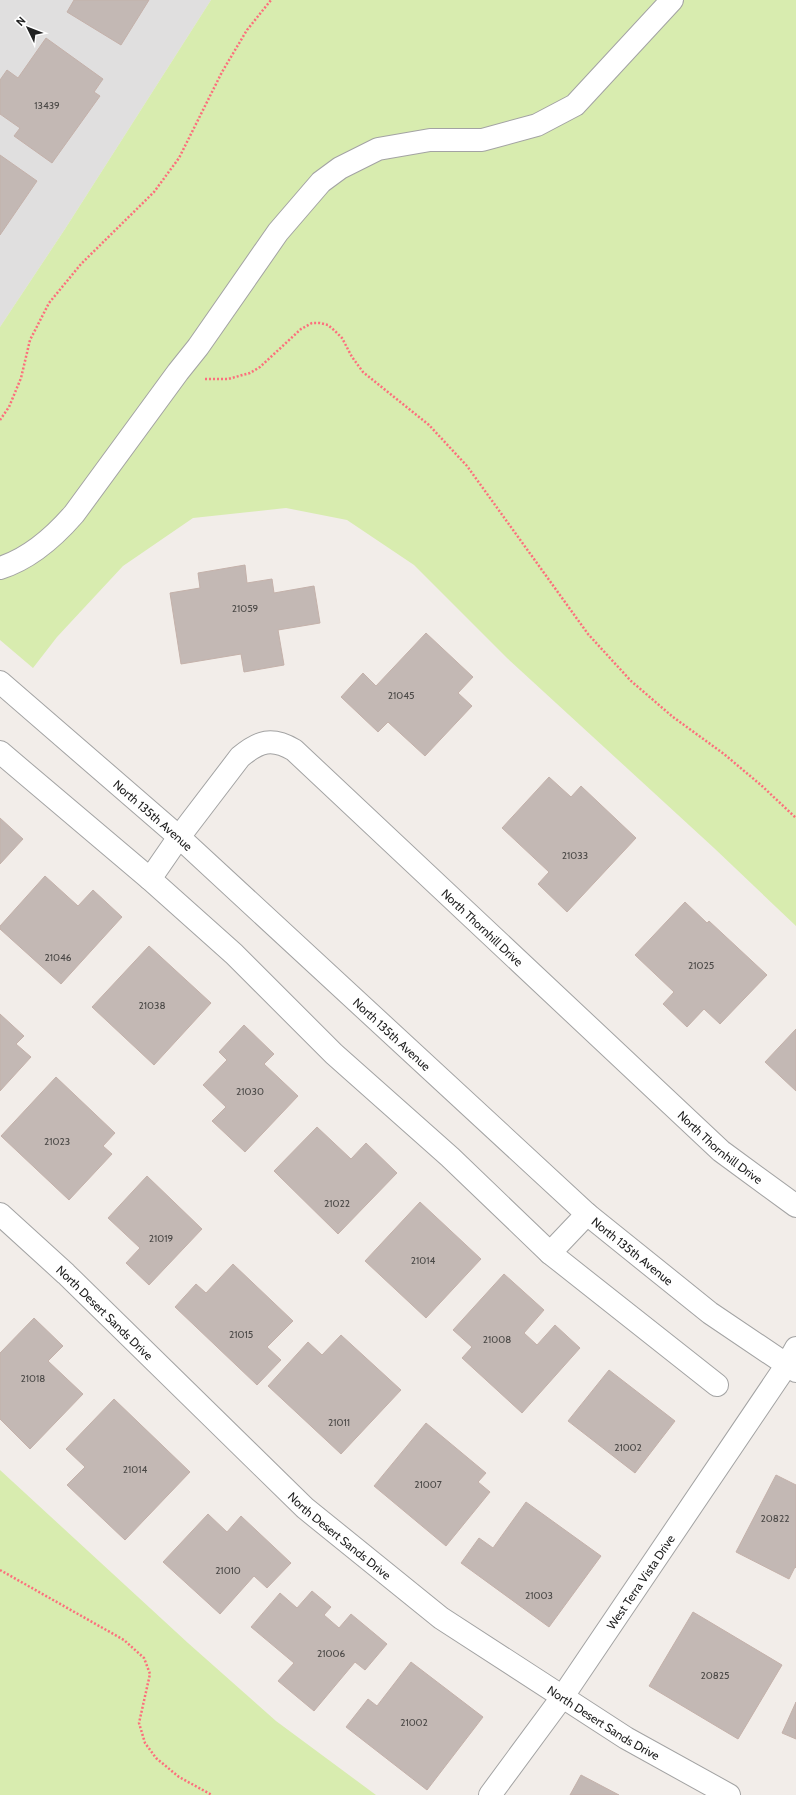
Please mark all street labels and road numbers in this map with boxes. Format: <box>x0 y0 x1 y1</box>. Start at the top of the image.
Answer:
street label: North 135th Avenue <box>111 776 196 854</box>
street label: North Thornhill Drive <box>439 885 527 969</box>
street label: North 135th Avenue <box>350 994 434 1073</box>
street label: North Thornhill Drive <box>675 1107 766 1187</box>
street label: North 135th Avenue <box>589 1214 676 1288</box>
street label: North Desert Sands Drive <box>54 1262 157 1363</box>
street label: North Desert Sands Drive <box>285 1488 394 1582</box>
street label: West Terra Vista Drive <box>603 1531 678 1632</box>
street label: North Desert Sands Drive <box>545 1682 662 1763</box>

